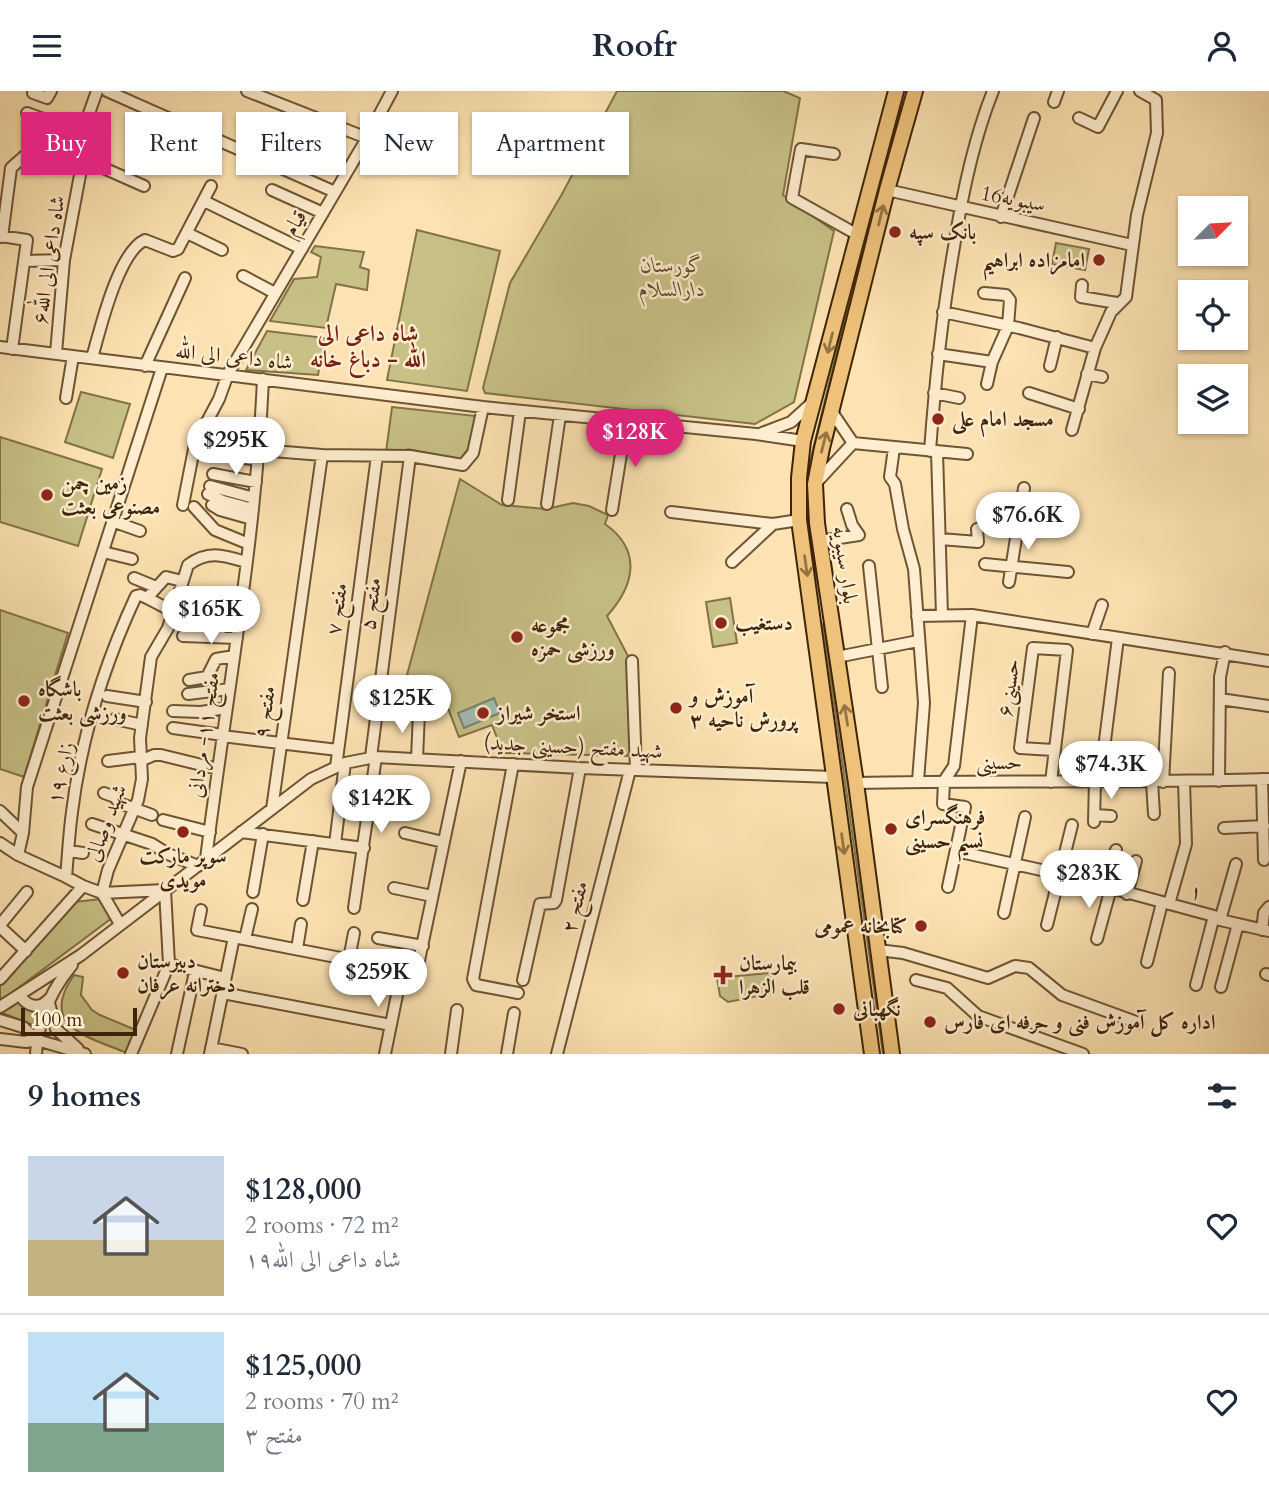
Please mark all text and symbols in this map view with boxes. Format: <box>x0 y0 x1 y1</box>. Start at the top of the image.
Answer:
text: Roofr <box>592 24 677 68</box>
icon: menu <box>28 27 66 65</box>
icon: person <box>1203 27 1241 65</box>
chip: Buy <box>21 112 111 175</box>
chip: Rent <box>125 112 222 175</box>
chip: Filters <box>236 112 346 175</box>
chip: New <box>360 112 458 175</box>
chip: Apartment <box>472 112 629 175</box>
street label: سیبویه16 <box>978 179 1048 219</box>
street label: شاه داعی الی الله۶ <box>23 193 72 326</box>
north arrow <box>1178 196 1248 266</box>
map controls <box>1178 196 1248 434</box>
one-way arrow <box>875 204 888 227</box>
street label: قیام <box>276 205 317 243</box>
place label: بانک سپه <box>909 218 976 247</box>
marker: بانک سپه <box>887 224 903 240</box>
place label: امامزاده ابراهیم <box>982 246 1085 281</box>
park label: گورستان دارالسلام <box>639 251 705 307</box>
marker: امامزاده ابراهیم <box>1091 252 1107 268</box>
button: locate <box>1178 280 1248 350</box>
district label: شاه داعی الی الله - دباغ خانه <box>310 318 426 378</box>
one-way arrow <box>823 331 836 354</box>
street label: شاه داعی الی الله <box>174 333 294 378</box>
button: layers <box>1178 364 1248 434</box>
place label: مسجد امام علی <box>951 405 1054 438</box>
pin: $128K <box>586 409 684 469</box>
marker: مسجد امام علی <box>930 411 946 427</box>
text: $128K <box>602 416 668 447</box>
pin: $295K <box>187 417 285 477</box>
text: $295K <box>203 424 269 455</box>
one-way arrow <box>818 431 831 453</box>
place label: زمین چمن مصنوعی بعثت <box>61 469 160 522</box>
marker: زمین چمن مصنوعی بعثت <box>39 487 55 503</box>
pin: $76.6K <box>971 493 1085 552</box>
text: $76.6K <box>992 499 1064 530</box>
street label: بلوار سیبویه <box>825 524 865 606</box>
one-way arrow <box>799 554 812 577</box>
street label: مفتح ۵ <box>353 576 393 632</box>
street label: مفتح ۷ <box>319 581 359 638</box>
pin: $165K <box>162 587 260 646</box>
text: $165K <box>178 593 244 624</box>
place label: دستغیب <box>735 609 793 638</box>
place label: مجموعه ورزشی حمزه <box>531 611 615 664</box>
marker: دستغیب <box>713 615 729 631</box>
marker: مجموعه ورزشی حمزه <box>509 629 525 645</box>
street label: حسینی۶ <box>991 657 1027 719</box>
street label: مفتح ۱۱- مردانی <box>181 670 231 800</box>
place label: باشگاه ورزشی بعثت <box>38 675 127 728</box>
pin: $125K <box>353 675 451 735</box>
text: $125K <box>369 682 435 713</box>
place label: آموزش و پرورش ناحیه ۳ <box>688 682 799 735</box>
street label: مفتح ۹ <box>247 684 287 741</box>
marker: باشگاه ورزشی بعثت <box>16 693 32 709</box>
place label: استخر شیراز <box>495 699 581 728</box>
marker: آموزش و پرورش ناحیه ۳ <box>668 700 684 716</box>
one-way arrow <box>839 704 852 727</box>
marker: استخر شیراز <box>475 705 491 721</box>
street label: شهید مفتح (حسینی جدید) <box>483 728 663 770</box>
street label: ۱۹ زارع <box>40 739 85 807</box>
pin: $74.3K <box>1054 741 1168 801</box>
street label: حسینی <box>976 748 1022 777</box>
text: $74.3K <box>1075 748 1147 779</box>
pin: $142K <box>332 775 430 835</box>
street label: شهید وصالی <box>78 780 134 866</box>
text: $142K <box>348 782 414 813</box>
place label: فرهنگسرای نسیم حسینی <box>905 803 986 862</box>
marker: فرهنگسرای نسیم حسینی <box>883 821 899 837</box>
marker: سوپر مارکت مویدی <box>175 824 191 840</box>
one-way arrow <box>836 833 849 855</box>
place label: سوپر مارکت مویدی <box>139 842 227 895</box>
pin: $283K <box>1040 851 1138 910</box>
text: $283K <box>1056 857 1122 888</box>
street label: ۱ <box>1186 876 1206 908</box>
street label: مفتح ۲ <box>555 878 599 937</box>
place label: کتابخانه عمومی <box>813 912 907 941</box>
marker: کتابخانه عمومی <box>913 918 929 934</box>
place label: دبیرستان دخترانه عرفان <box>137 947 236 1000</box>
pin: $259K <box>329 949 427 1009</box>
place label: بیمارستان قلب الزهرا <box>739 949 810 1002</box>
text: $259K <box>345 956 411 987</box>
marker: دبیرستان دخترانه عرفان <box>115 965 131 981</box>
marker: بیمارستان قلب الزهرا <box>713 965 733 985</box>
place label: نگهبانی <box>852 995 901 1024</box>
marker: نگهبانی <box>831 1001 847 1017</box>
scale bar <box>21 1005 136 1037</box>
text: 100 m <box>32 1007 82 1033</box>
place label: اداره کل آموزش فنی و حرفه ای فارس <box>944 1008 1216 1037</box>
marker: اداره کل آموزش فنی و حرفه ای فارس <box>922 1014 938 1030</box>
text: 9 homes <box>28 1076 141 1117</box>
icon: filters <box>1203 1077 1241 1115</box>
text: $128,000 <box>245 1169 361 1210</box>
icon: home <box>84 1184 168 1268</box>
icon: heart <box>1203 1207 1241 1245</box>
text: 2 rooms · 72 m² <box>245 1210 398 1241</box>
text: شاه داعی الی الله۱۹ <box>245 1244 401 1275</box>
text: $125,000 <box>245 1345 361 1386</box>
icon: home <box>84 1360 168 1444</box>
icon: heart <box>1203 1383 1241 1421</box>
text: 2 rooms · 70 m² <box>245 1386 398 1417</box>
text: مفتح ۳ <box>245 1420 303 1451</box>

